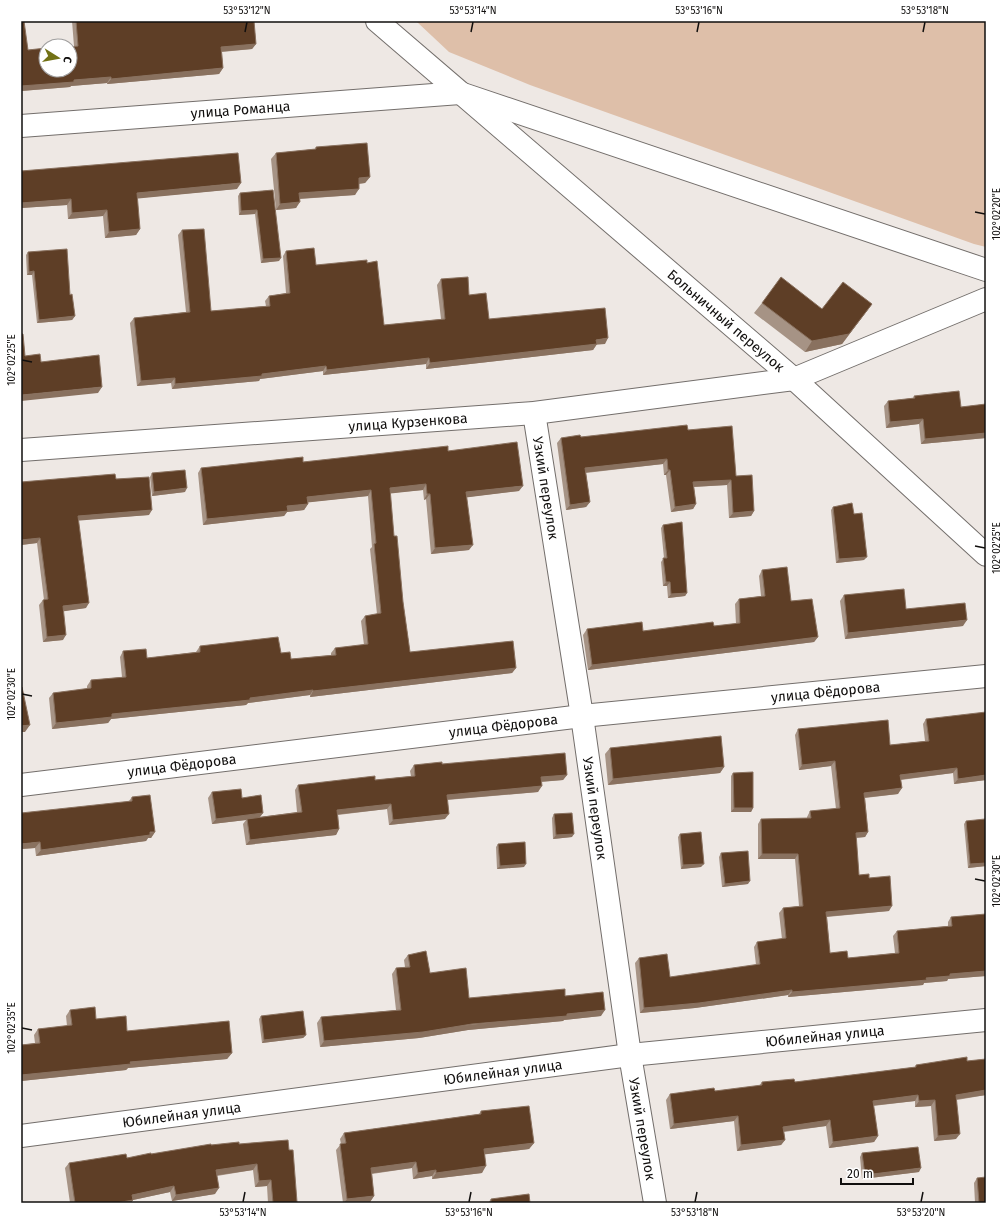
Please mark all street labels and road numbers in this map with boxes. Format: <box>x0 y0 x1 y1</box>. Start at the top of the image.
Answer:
street label: улица Романца <box>190 97 291 122</box>
street label: Больничный переулок <box>664 266 789 376</box>
street label: улица Курзенкова <box>348 409 468 435</box>
street label: Узкий переулок <box>529 435 563 541</box>
street label: улица Фёдорова <box>770 678 881 706</box>
street label: улица Фёдорова <box>448 711 559 741</box>
street label: улица Фёдорова <box>126 750 237 780</box>
street label: Узкий переулок <box>579 756 611 862</box>
street label: Юбилейная улица <box>764 1022 885 1050</box>
street label: Юбилейная улица <box>442 1056 563 1088</box>
street label: Узкий переулок <box>625 1076 660 1182</box>
street label: Юбилейная улица <box>121 1098 242 1131</box>

